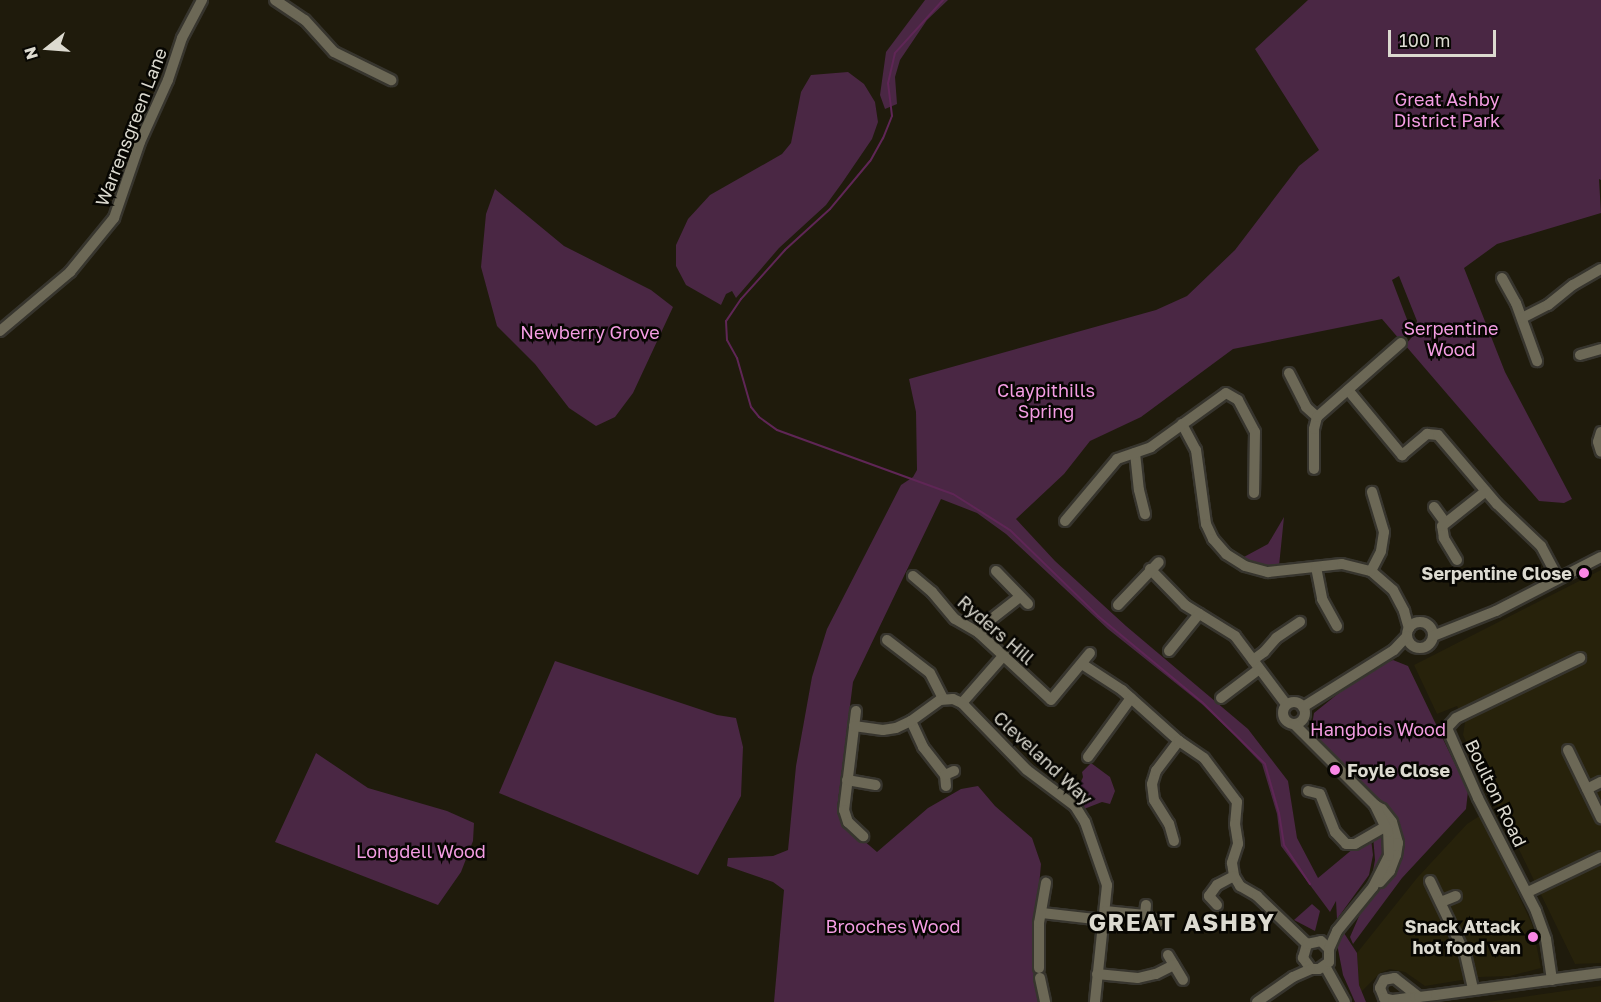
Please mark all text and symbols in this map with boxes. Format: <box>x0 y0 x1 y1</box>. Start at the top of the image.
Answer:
north arrow <box>18 18 78 78</box>
scale bar <box>1391 18 1499 56</box>
text: 100 m <box>1399 29 1450 51</box>
text: N <box>19 45 42 62</box>
street label: Warrensgreen Lane <box>91 45 171 209</box>
park label: Great Ashby District Park <box>1394 89 1500 132</box>
park label: Serpentine Wood <box>1404 318 1498 360</box>
park label: Newberry Grove <box>520 321 660 343</box>
park label: Claypithills Spring <box>997 380 1095 422</box>
place label: Serpentine Close <box>1421 562 1572 584</box>
marker: Serpentine Close <box>1577 566 1591 580</box>
street label: Ryders Hill <box>953 591 1039 669</box>
street label: Cleveland Way <box>989 707 1097 809</box>
park label: Hangbois Wood <box>1310 718 1446 740</box>
street label: Boulton Road <box>1461 736 1531 850</box>
place label: Foyle Close <box>1347 759 1450 781</box>
marker: Foyle Close <box>1328 763 1342 777</box>
park label: Longdell Wood <box>356 840 486 862</box>
district label: GREAT ASHBY <box>1088 908 1276 936</box>
park label: Brooches Wood <box>825 915 961 937</box>
place label: Snack Attack hot food van <box>1405 916 1521 958</box>
marker: Snack Attack hot food van <box>1526 930 1540 944</box>

